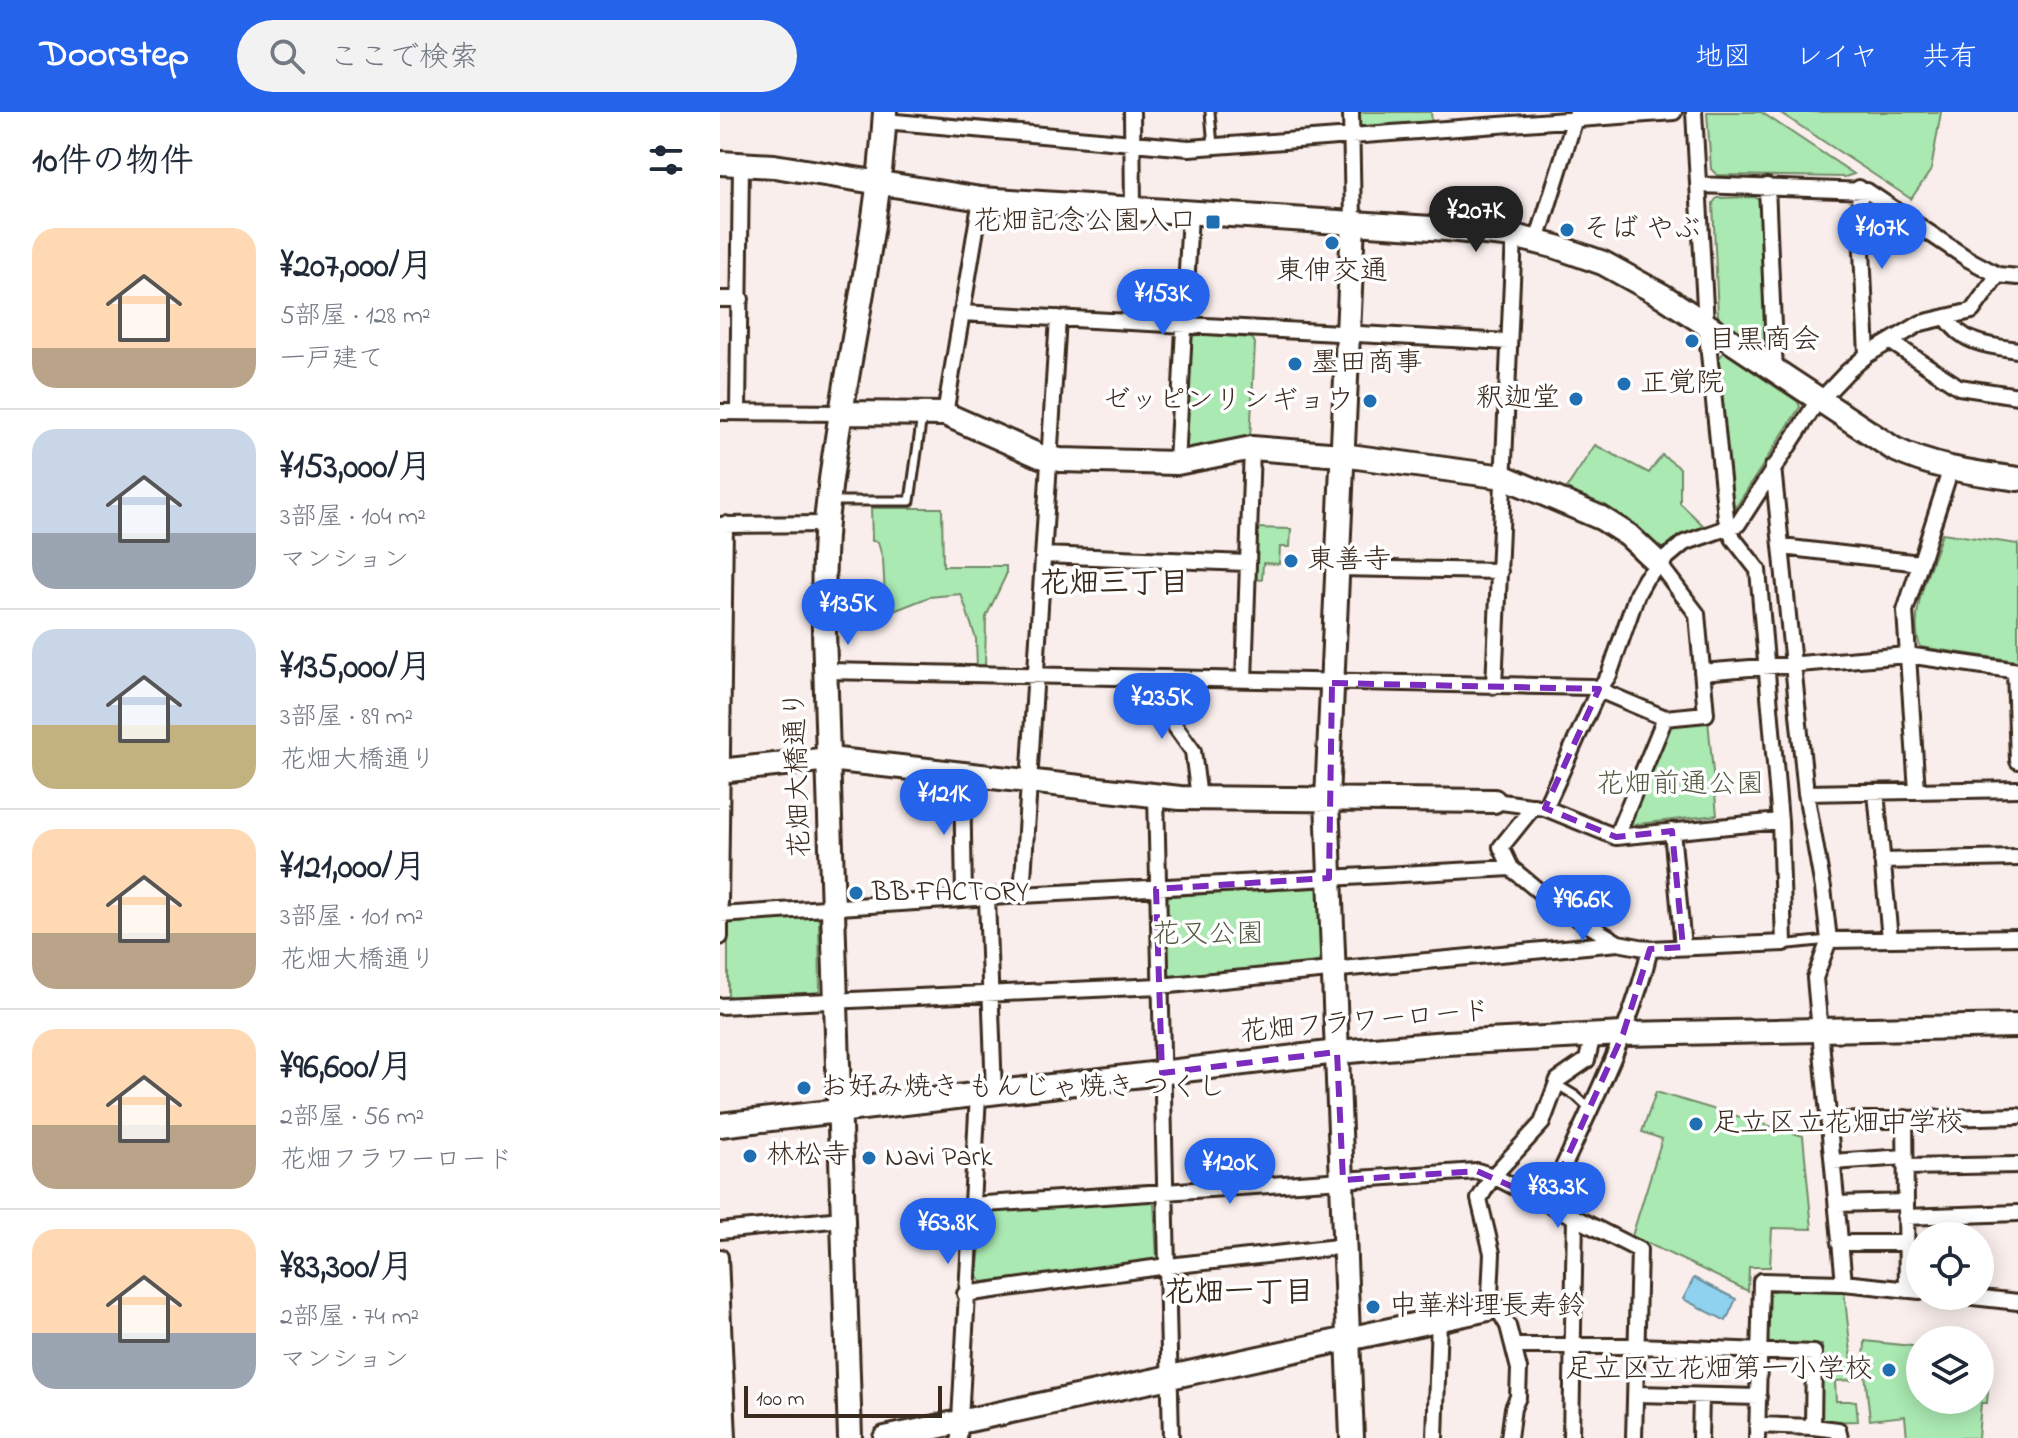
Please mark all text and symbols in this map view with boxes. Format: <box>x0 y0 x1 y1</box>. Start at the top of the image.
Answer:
search box <box>237 20 797 92</box>
text: Doorstep <box>40 28 189 84</box>
icon: search <box>265 34 309 78</box>
text: ここで検索 <box>329 37 479 81</box>
text: 地図 <box>1695 38 1751 79</box>
text: レイヤ <box>1795 38 1878 79</box>
text: 共有 <box>1922 38 1978 79</box>
text: 10件の物件 <box>32 138 194 188</box>
icon: filters <box>644 138 688 182</box>
pin: ¥207K <box>1420 186 1532 254</box>
text: ¥207K <box>1447 193 1505 231</box>
place label: 花畑記念公園入口 <box>973 202 1197 243</box>
pin: ¥107K <box>1826 203 1938 271</box>
place label: そば やぶ <box>1583 210 1701 251</box>
text: ¥107K <box>1856 210 1908 248</box>
marker: 花畑記念公園入口 <box>1204 213 1222 231</box>
marker: そば やぶ <box>1558 221 1576 239</box>
marker: 東伸交通 <box>1323 234 1341 252</box>
text: ¥207,000/月 <box>280 243 433 293</box>
place label: 東伸交通 <box>1276 252 1388 293</box>
icon: home <box>96 260 192 356</box>
pin: ¥153K <box>1107 269 1219 337</box>
text: ¥153K <box>1135 276 1191 314</box>
text: 5部屋 · 128 m² <box>280 298 431 336</box>
place label: 目黒商会 <box>1708 321 1820 362</box>
marker: 目黒商会 <box>1683 332 1701 350</box>
text: 一戸建て <box>280 341 384 379</box>
place label: 墨田商事 <box>1311 344 1423 385</box>
marker: 墨田商事 <box>1286 355 1304 373</box>
place label: 正覚院 <box>1640 364 1724 405</box>
marker: 正覚院 <box>1615 375 1633 393</box>
place label: 釈迦堂 <box>1476 379 1560 420</box>
place label: ゼッピンリンギョウ <box>1102 381 1354 422</box>
marker: 釈迦堂 <box>1567 390 1585 408</box>
marker: ゼッピンリンギョウ <box>1361 392 1379 410</box>
text: ¥153,000/月 <box>280 444 432 494</box>
icon: home <box>96 461 192 557</box>
text: 3部屋 · 104 m² <box>280 499 426 537</box>
place label: 東善寺 <box>1307 541 1391 582</box>
text: マンション <box>280 542 409 580</box>
marker: 東善寺 <box>1282 552 1300 570</box>
district label: 花畑三丁目 <box>1039 563 1189 607</box>
pin: ¥135K <box>792 579 904 647</box>
text: ¥135K <box>820 586 876 624</box>
text: ¥135,000/月 <box>280 644 432 694</box>
icon: home <box>96 661 192 757</box>
pin: ¥235K <box>1106 673 1218 741</box>
text: ¥235K <box>1131 680 1193 718</box>
street label: 花畑大橋通り <box>776 689 822 859</box>
text: 3部屋 · 89 m² <box>280 699 413 737</box>
text: 花畑大橋通り <box>280 742 436 780</box>
park label: 花畑前通公園 <box>1596 765 1764 806</box>
pin: ¥121K <box>888 769 1000 837</box>
text: ¥121K <box>918 776 970 814</box>
text: ¥121,000/月 <box>280 844 426 894</box>
icon: home <box>96 861 192 957</box>
place label: BB FACTORY <box>871 873 1029 914</box>
pin: ¥96.6K <box>1518 875 1648 943</box>
text: ¥96.6K <box>1554 882 1612 920</box>
marker: BB FACTORY <box>847 884 865 902</box>
text: 3部屋 · 101 m² <box>280 899 423 937</box>
park label: 花又公園 <box>1152 915 1264 956</box>
text: 花畑大橋通り <box>280 942 436 980</box>
street label: 花畑フラワーロード <box>1238 992 1492 1054</box>
text: ¥96,600/月 <box>280 1044 413 1094</box>
icon: home <box>96 1061 192 1157</box>
place label: お好み焼き もんじゃ焼き つくし <box>820 1068 1226 1109</box>
marker: お好み焼き もんじゃ焼き つくし <box>795 1079 813 1097</box>
text: 2部屋 · 56 m² <box>280 1099 424 1137</box>
place label: 足立区立花畑中学校 <box>1712 1104 1964 1145</box>
marker: 足立区立花畑中学校 <box>1687 1115 1705 1133</box>
place label: 林松寺 <box>766 1136 850 1177</box>
place label: Navi Park <box>885 1138 993 1179</box>
pin: ¥120K <box>1174 1138 1286 1206</box>
text: 花畑フラワーロード <box>280 1142 513 1180</box>
text: ¥120K <box>1202 1145 1258 1183</box>
marker: 林松寺 <box>741 1147 759 1165</box>
marker: Navi Park <box>860 1149 878 1167</box>
pin: ¥83.3K <box>1493 1162 1623 1230</box>
text: ¥83.3K <box>1528 1169 1588 1207</box>
pin: ¥63.8K <box>883 1198 1013 1266</box>
text: ¥63.8K <box>918 1205 978 1243</box>
map controls <box>1906 1222 1994 1414</box>
button: locate <box>1906 1222 1994 1310</box>
text: ¥83,300/月 <box>280 1244 414 1294</box>
icon: home <box>96 1261 192 1357</box>
district label: 花畑一丁目 <box>1164 1272 1314 1316</box>
place label: 中華料理長寿鈴 <box>1389 1287 1585 1328</box>
marker: 中華料理長寿鈴 <box>1364 1298 1382 1316</box>
text: 2部屋 · 74 m² <box>280 1299 419 1337</box>
button: layers <box>1906 1326 1994 1414</box>
text: マンション <box>280 1342 409 1380</box>
place label: 足立区立花畑第一小学校 <box>1565 1350 1873 1391</box>
marker: 足立区立花畑第一小学校 <box>1880 1361 1898 1379</box>
scale bar <box>744 1382 942 1418</box>
text: 100 m <box>756 1384 805 1416</box>

